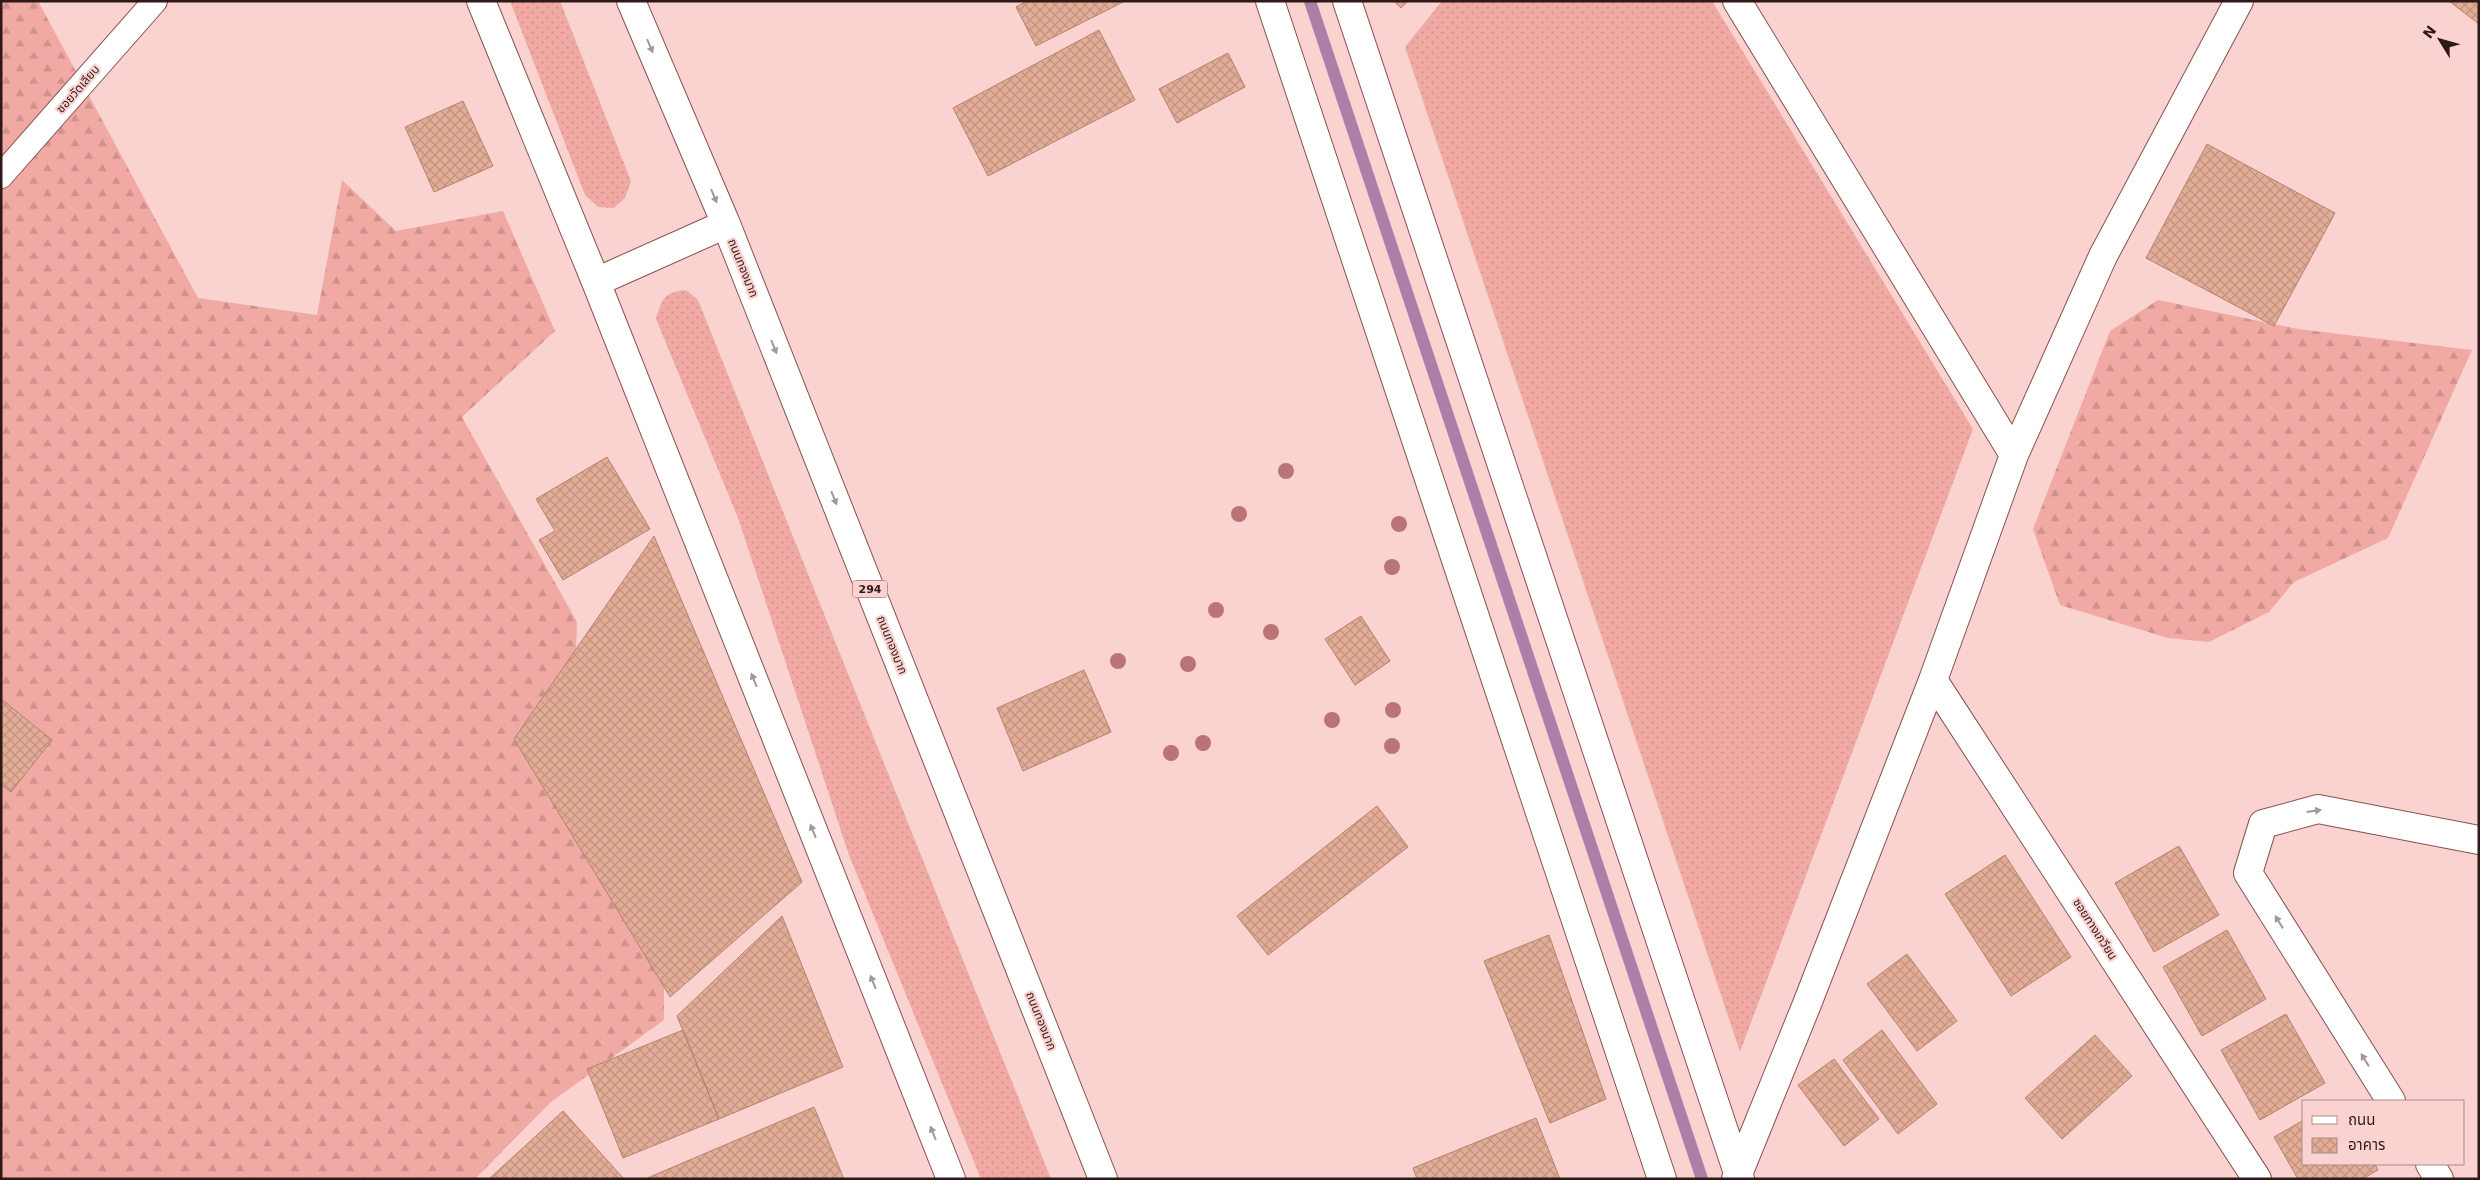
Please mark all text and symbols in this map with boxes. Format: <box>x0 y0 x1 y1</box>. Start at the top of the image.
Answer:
north arrow <box>2415 15 2465 65</box>
text: N <box>2420 23 2440 42</box>
one-way arrow <box>647 39 655 53</box>
street label: ซอยวัดเลียบ <box>53 62 103 116</box>
one-way arrow <box>710 189 718 203</box>
street label: ถนนทองมาก <box>725 237 761 299</box>
one-way arrow <box>771 339 778 354</box>
one-way arrow <box>830 491 838 506</box>
road number: 294 <box>852 580 888 598</box>
street label: ถนนทองมาก <box>874 614 910 676</box>
one-way arrow <box>749 673 757 687</box>
one-way arrow <box>2307 807 2323 815</box>
one-way arrow <box>809 824 817 838</box>
street label: ซอยทางเกวียน <box>2070 896 2120 962</box>
one-way arrow <box>2274 916 2283 929</box>
one-way arrow <box>869 974 877 989</box>
street label: ถนนทองมาก <box>1023 990 1059 1052</box>
one-way arrow <box>2360 1053 2370 1067</box>
legend <box>2302 1100 2465 1165</box>
text: ถนน <box>2348 1111 2375 1129</box>
one-way arrow <box>929 1126 936 1141</box>
text: อาคาร <box>2348 1136 2385 1154</box>

